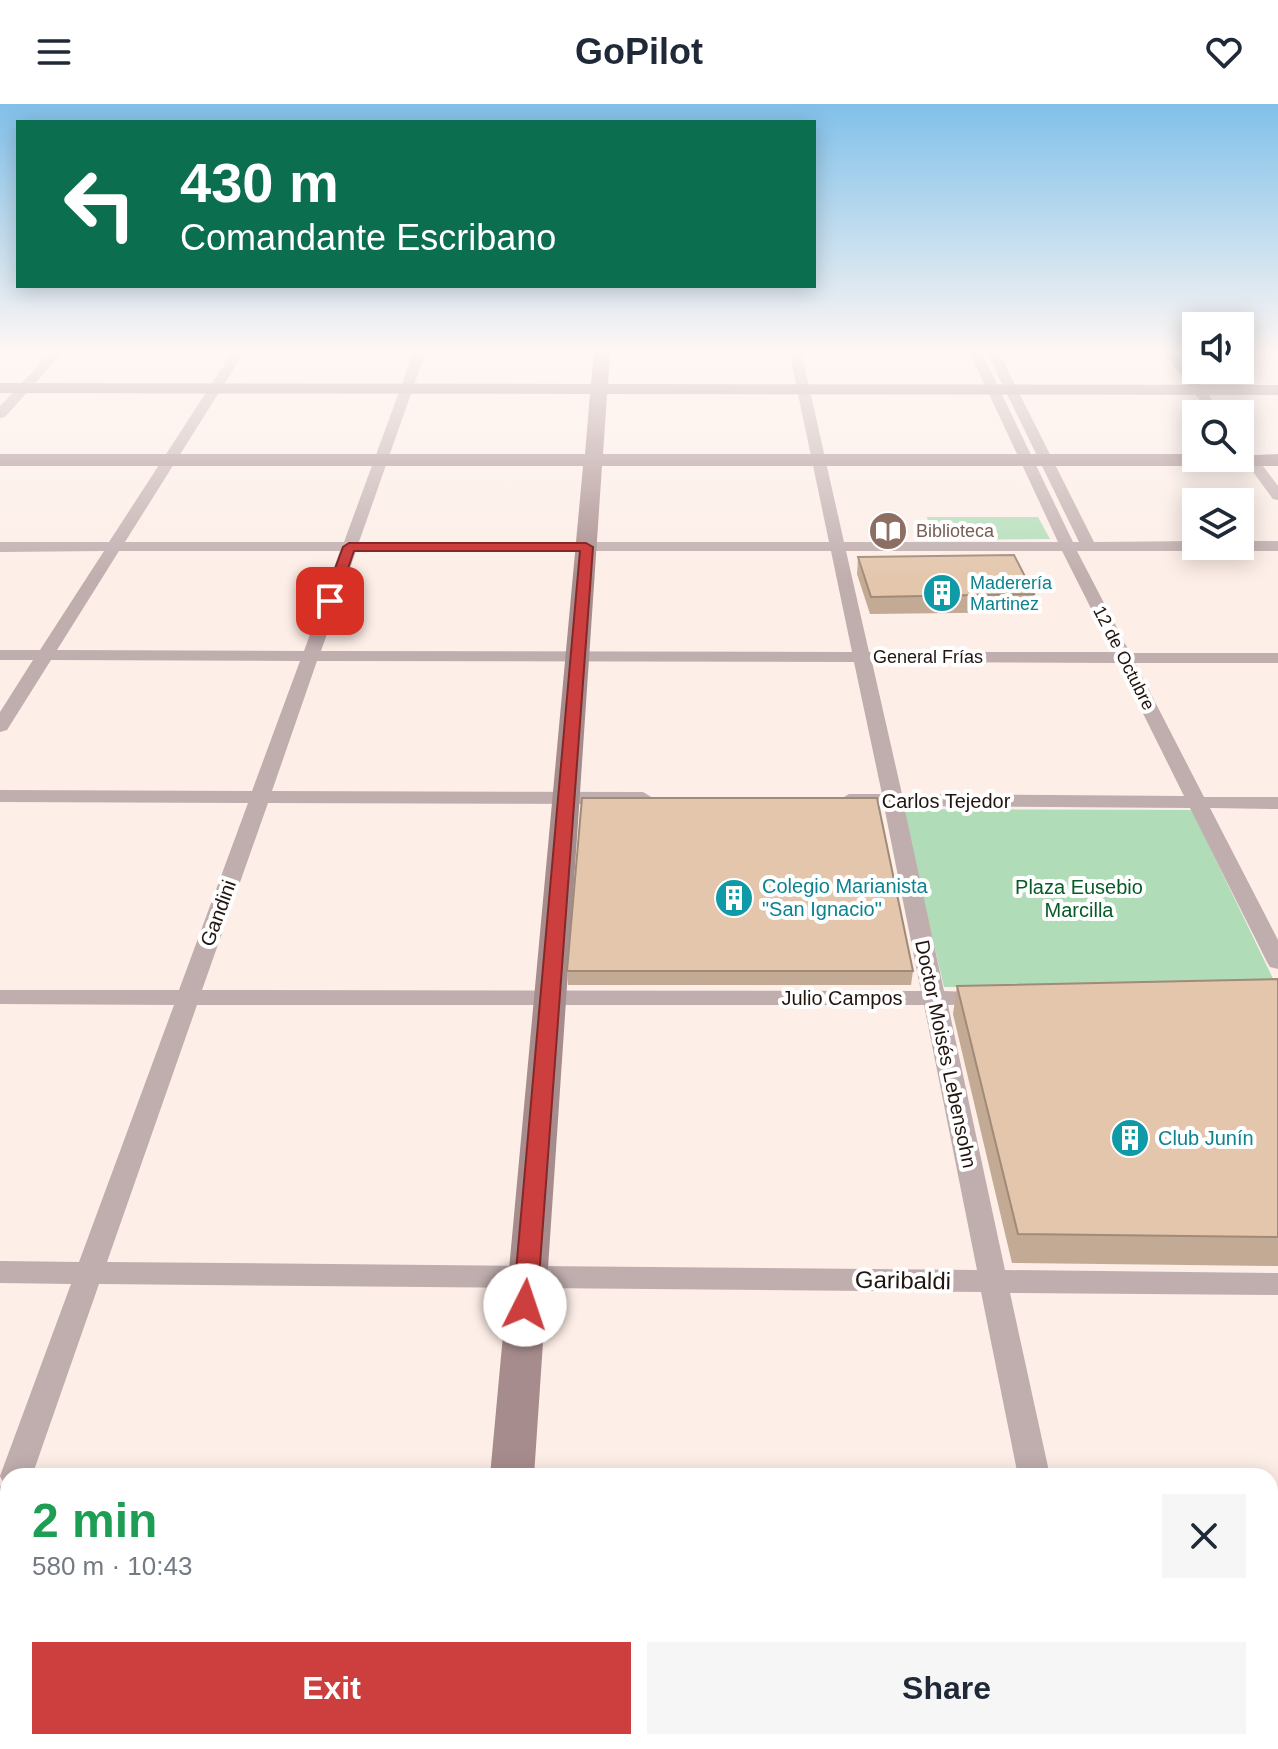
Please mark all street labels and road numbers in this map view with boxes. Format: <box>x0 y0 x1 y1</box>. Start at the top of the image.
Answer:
street label: 12 de Octubre <box>1089 603 1159 713</box>
street label: General Frías <box>873 647 983 667</box>
street label: Carlos Tejedor <box>882 790 1011 812</box>
street label: Gandini <box>196 877 240 949</box>
street label: Doctor Moisés Lebensohn <box>911 938 981 1170</box>
street label: Julio Campos <box>781 987 903 1009</box>
street label: Garibaldi <box>855 1266 951 1294</box>

